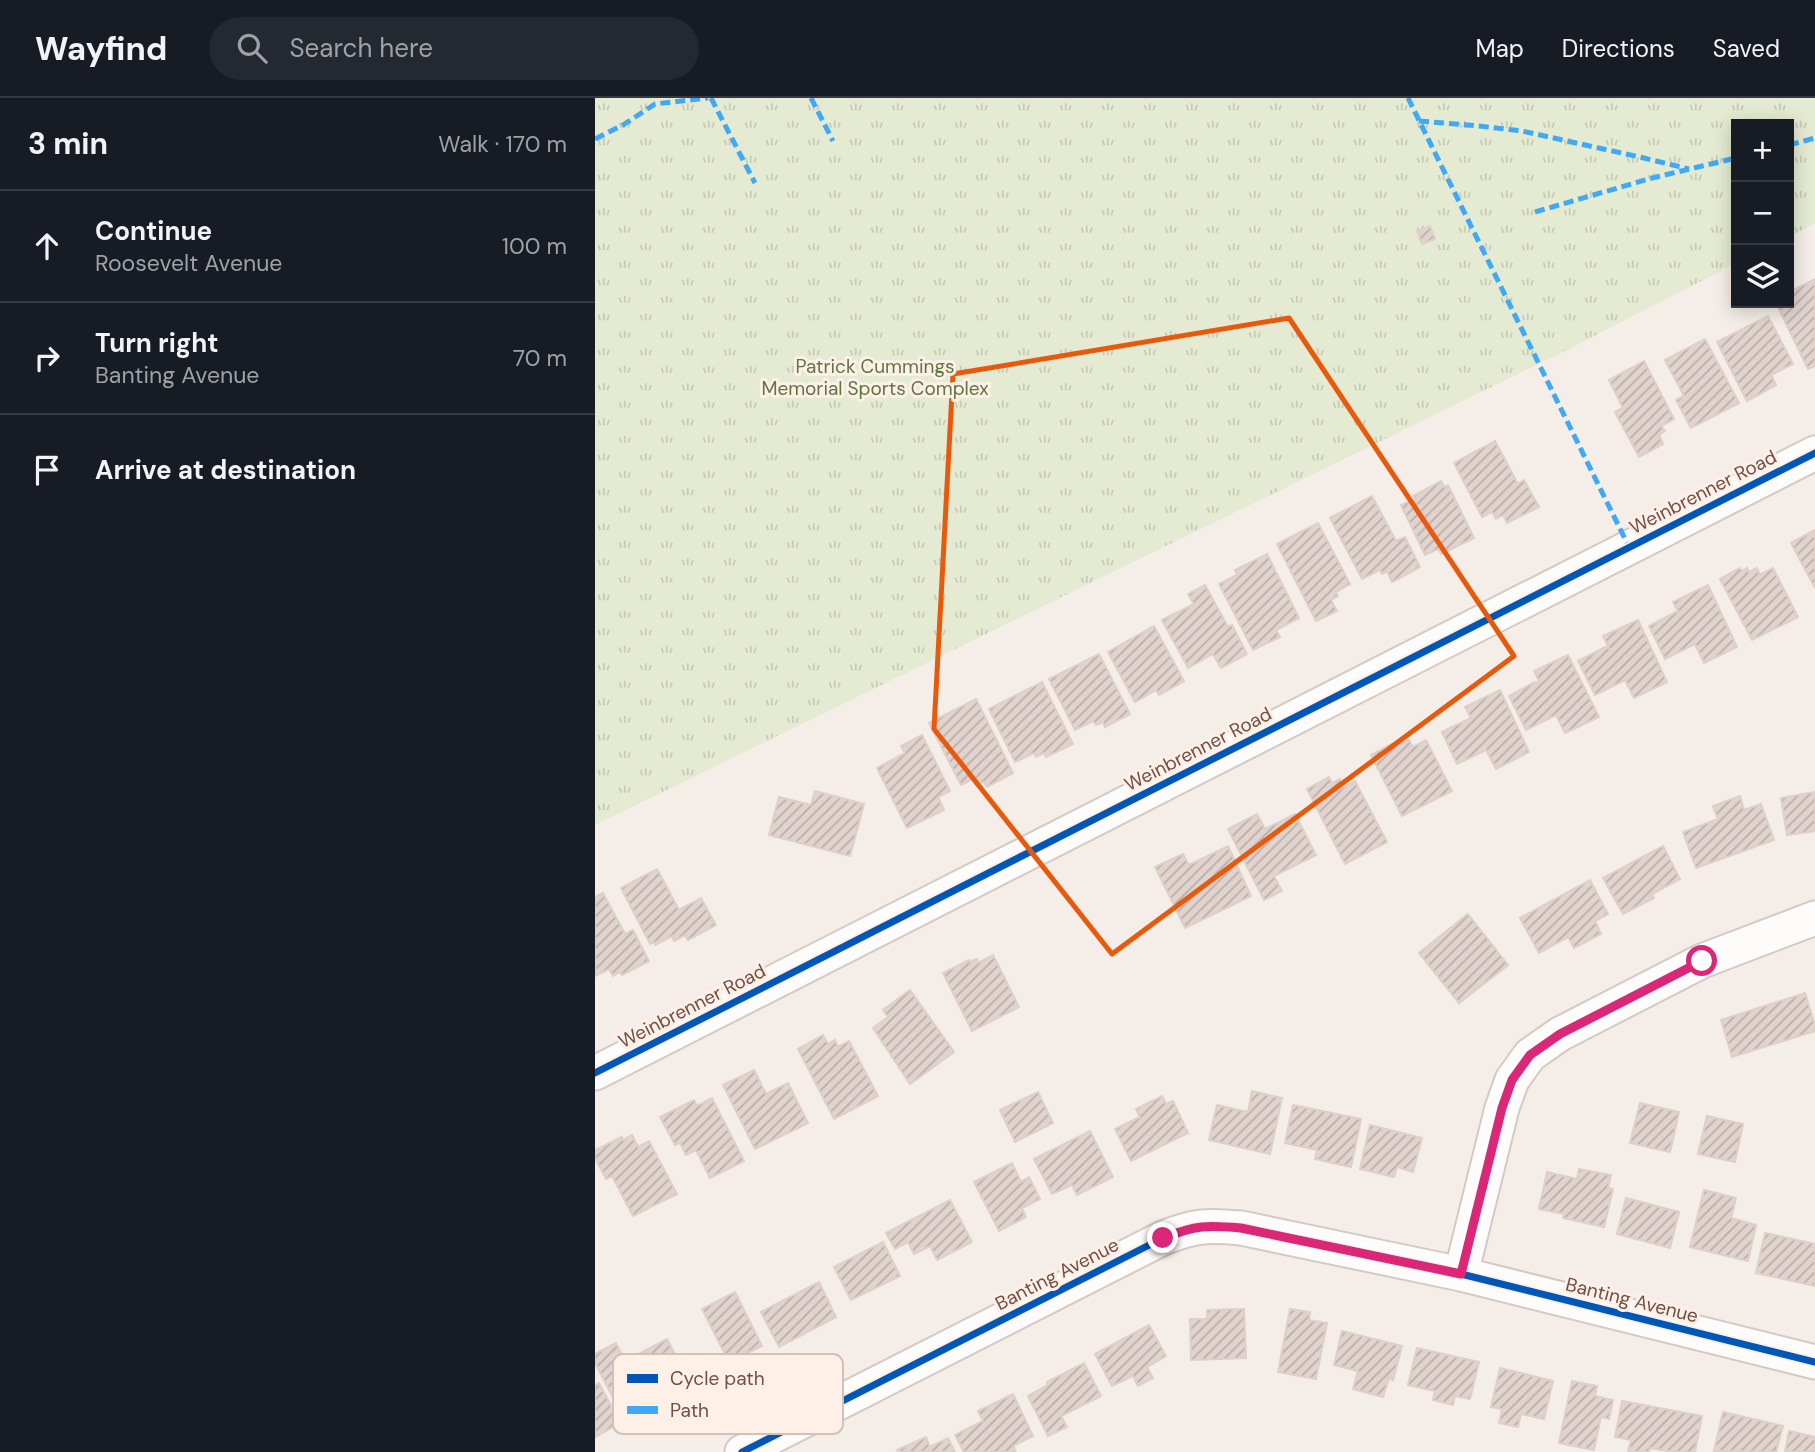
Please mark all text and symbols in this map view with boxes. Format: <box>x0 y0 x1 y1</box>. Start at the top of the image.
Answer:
search box <box>209 17 699 80</box>
text: Wayfind <box>35 27 167 70</box>
icon: search <box>233 29 271 67</box>
text: Search here <box>289 31 433 65</box>
text: Map <box>1476 33 1524 64</box>
text: Directions <box>1562 33 1675 64</box>
text: Saved <box>1713 33 1780 64</box>
map controls <box>1731 119 1794 308</box>
button: + <box>1731 119 1794 182</box>
text: 3 min <box>28 124 108 163</box>
text: Walk · 170 m <box>438 129 567 159</box>
button: − <box>1731 182 1794 245</box>
text: Continue <box>95 214 212 248</box>
icon: ahead <box>28 227 66 265</box>
text: 100 m <box>502 231 567 261</box>
button: layers <box>1731 245 1794 308</box>
text: Roosevelt Avenue <box>95 248 282 278</box>
text: Turn right <box>95 326 219 360</box>
icon: right <box>28 339 66 377</box>
text: 70 m <box>513 343 567 373</box>
park label: Patrick Cummings Memorial Sports Complex <box>761 354 989 401</box>
text: Banting Avenue <box>95 360 259 390</box>
street label: Weinbrenner Road <box>1625 444 1781 540</box>
icon: arrive <box>28 451 66 489</box>
text: Arrive at destination <box>95 453 356 487</box>
street label: Weinbrenner Road <box>1120 701 1276 797</box>
route start <box>1686 945 1717 976</box>
street label: Weinbrenner Road <box>614 958 770 1054</box>
route end <box>1147 1222 1178 1253</box>
street label: Banting Avenue <box>991 1232 1123 1316</box>
street label: Banting Avenue <box>1563 1271 1701 1329</box>
legend <box>613 1354 843 1434</box>
text: Cycle path <box>670 1366 765 1391</box>
text: Path <box>670 1398 709 1423</box>

